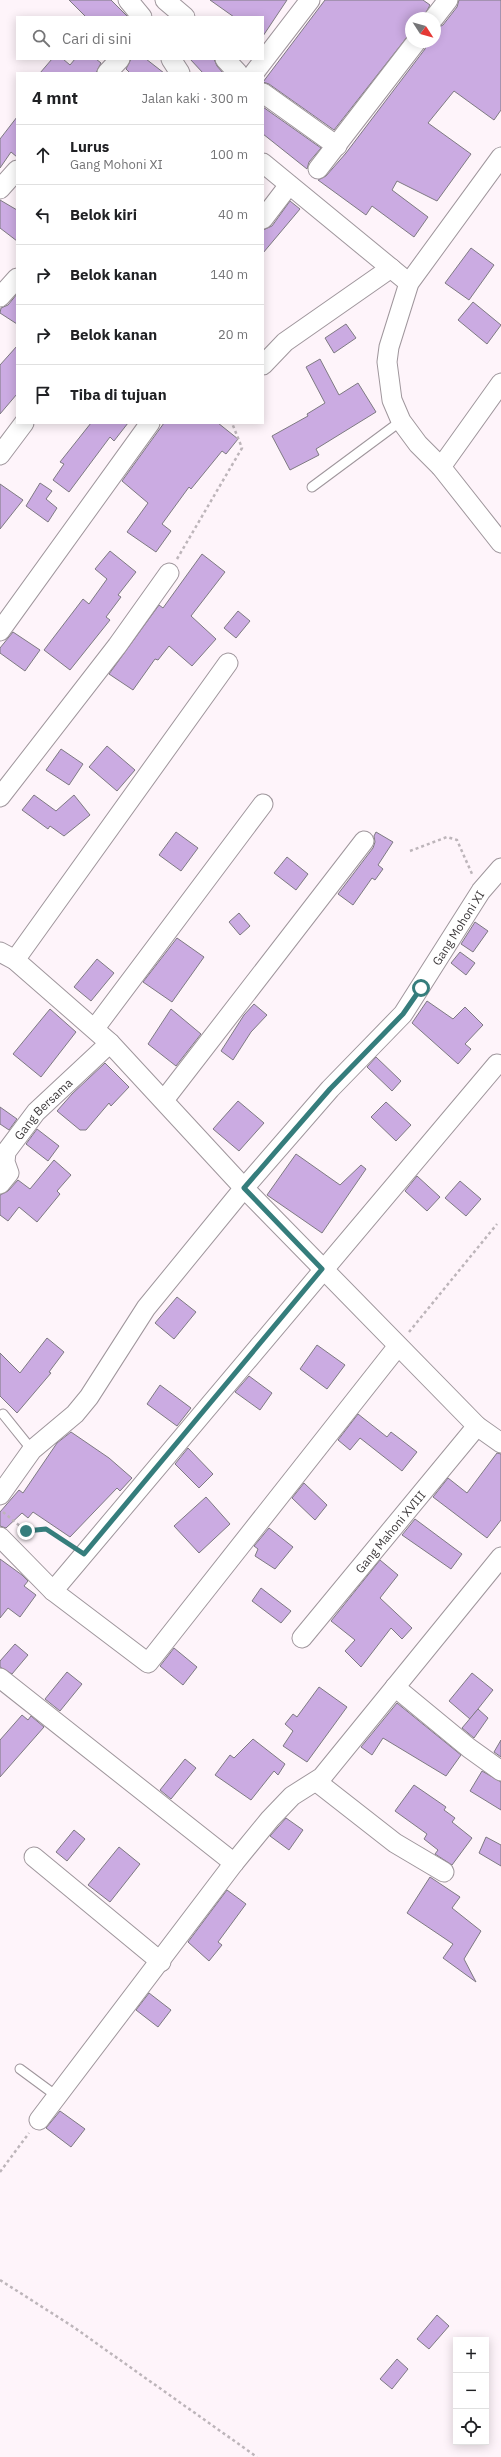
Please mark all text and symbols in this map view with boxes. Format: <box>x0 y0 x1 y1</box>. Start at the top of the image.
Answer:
north arrow <box>405 12 441 48</box>
search box <box>16 16 264 60</box>
icon: search <box>30 27 52 49</box>
text: Cari di sini <box>62 29 131 48</box>
text: 4 mnt <box>32 87 78 109</box>
text: Jalan kaki · 300 m <box>141 90 248 107</box>
text: Lurus <box>70 137 109 156</box>
icon: ahead <box>32 144 54 166</box>
text: 100 m <box>210 146 248 163</box>
text: Gang Mohoni XI <box>70 156 163 173</box>
icon: left <box>32 204 54 226</box>
text: Belok kiri <box>70 205 137 224</box>
text: 40 m <box>218 206 248 223</box>
icon: right <box>32 264 54 286</box>
text: Belok kanan <box>70 265 157 284</box>
text: 140 m <box>210 266 248 283</box>
icon: right <box>32 324 54 346</box>
text: Belok kanan <box>70 325 157 344</box>
text: 20 m <box>218 326 248 343</box>
icon: arrive <box>32 384 54 406</box>
text: Tiba di tujuan <box>70 385 167 404</box>
street label: Gang Mohoni XI <box>428 887 487 968</box>
route start <box>412 979 430 997</box>
street label: Gang Bersama <box>11 1074 76 1142</box>
street label: Gang Mahoni XVIII <box>352 1487 428 1576</box>
route end <box>17 1522 35 1540</box>
map controls <box>453 2337 489 2445</box>
button: + <box>453 2337 489 2373</box>
button: − <box>453 2373 489 2409</box>
button: locate <box>453 2409 489 2445</box>

